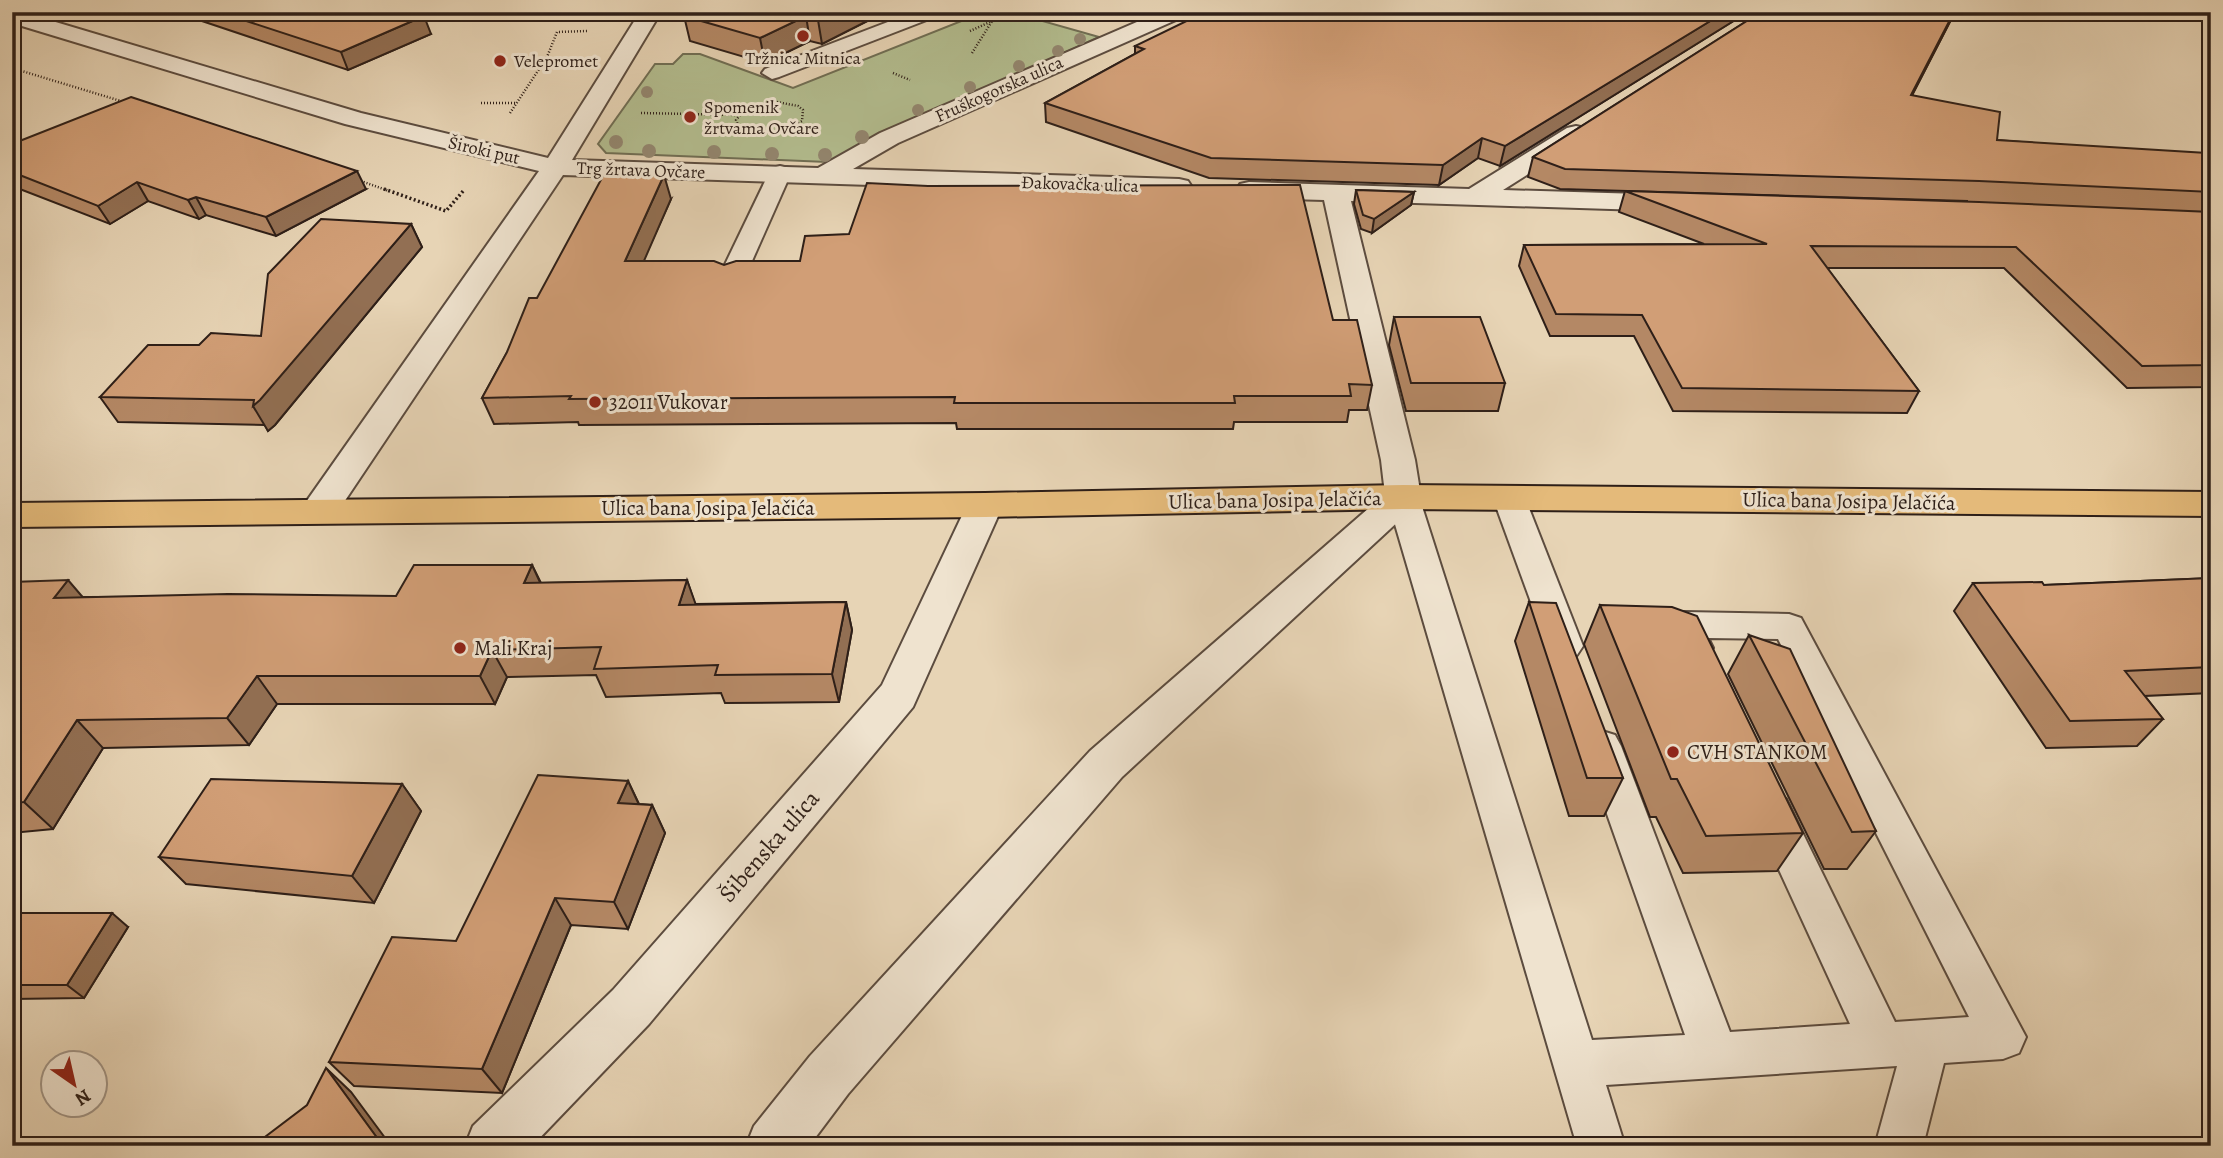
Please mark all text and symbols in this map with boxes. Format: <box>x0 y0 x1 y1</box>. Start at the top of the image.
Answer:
marker: Tržnica Mitnica <box>795 28 811 44</box>
place label: Tržnica Mitnica <box>745 46 861 70</box>
place label: Velepromet <box>513 49 598 73</box>
street label: Fruškogorska ulica <box>931 50 1067 128</box>
marker: Velepromet <box>492 53 508 69</box>
place label: Spomenik žrtvama Ovčare <box>704 95 819 140</box>
marker: Spomenik žrtvama Ovčare <box>682 109 698 125</box>
street label: Široki put <box>446 130 522 170</box>
street label: Trg žrtava Ovčare <box>576 156 706 184</box>
street label: Đakovačka ulica <box>1021 170 1140 198</box>
place label: 32011 Vukovar <box>609 388 728 416</box>
marker: 32011 Vukovar <box>587 394 603 410</box>
street label: Ulica bana Josipa Jelačića <box>1168 484 1382 516</box>
street label: Ulica bana Josipa Jelačića <box>1742 485 1956 517</box>
street label: Ulica bana Josipa Jelačića <box>601 494 815 522</box>
place label: Mali Kraj <box>474 634 553 662</box>
marker: Mali Kraj <box>452 640 468 656</box>
place label: CVH STANKOM <box>1687 738 1828 766</box>
marker: CVH STANKOM <box>1665 744 1681 760</box>
street label: Šibenska ulica <box>711 782 827 909</box>
north arrow <box>38 1050 108 1120</box>
text: N <box>70 1083 96 1112</box>

